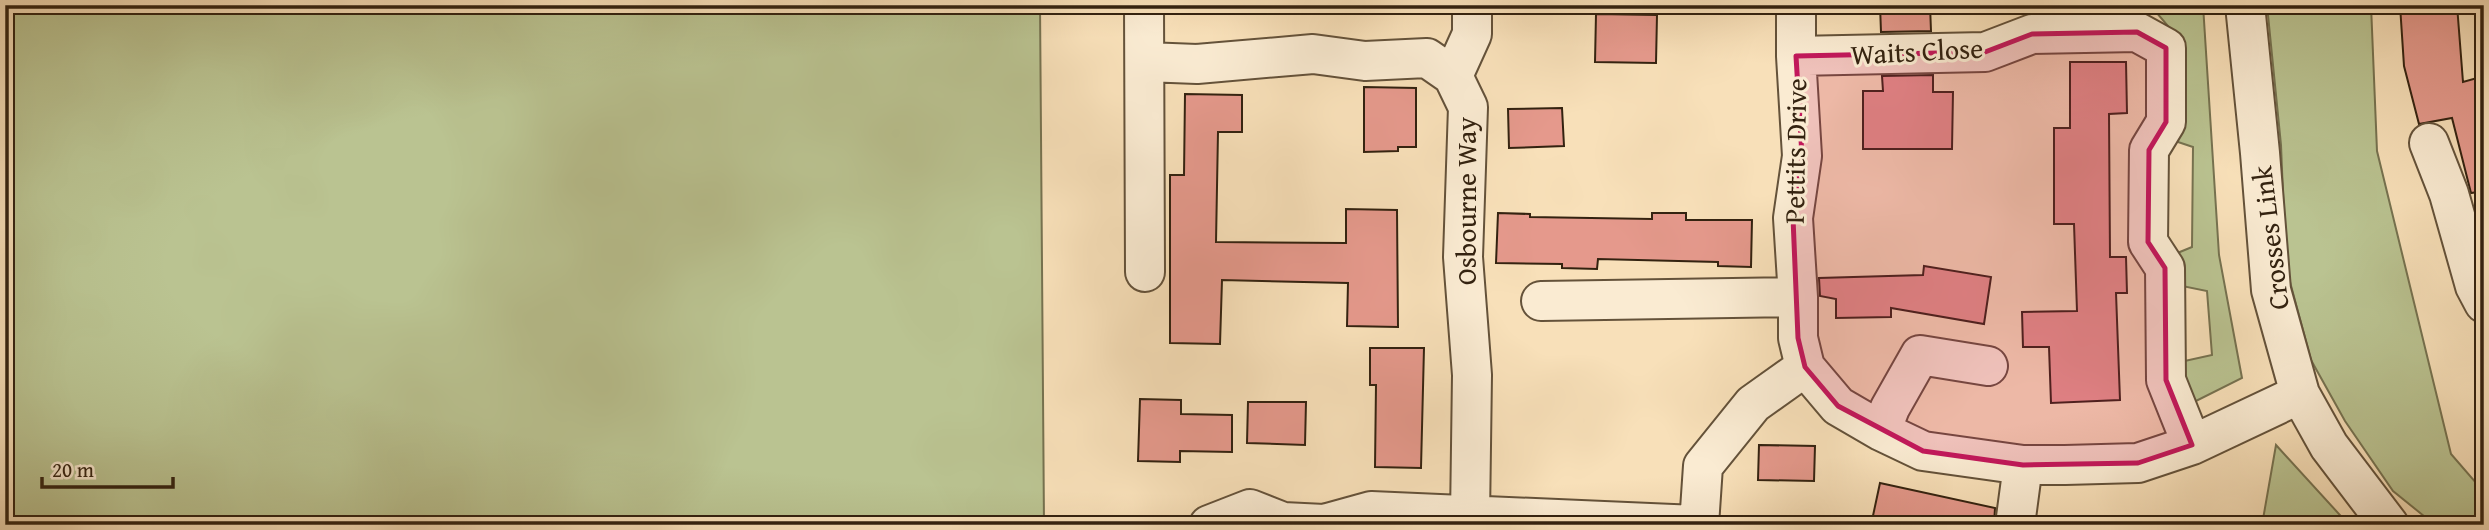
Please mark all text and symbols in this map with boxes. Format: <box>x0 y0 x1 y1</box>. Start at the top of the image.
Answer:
street label: Waits Close <box>1850 27 1984 74</box>
street label: Pettits Drive <box>1773 78 1816 224</box>
street label: Osbourne Way <box>1445 117 1486 285</box>
street label: Crosses Link <box>2240 163 2299 312</box>
scale bar <box>42 446 173 490</box>
text: 20 m <box>52 454 94 485</box>

